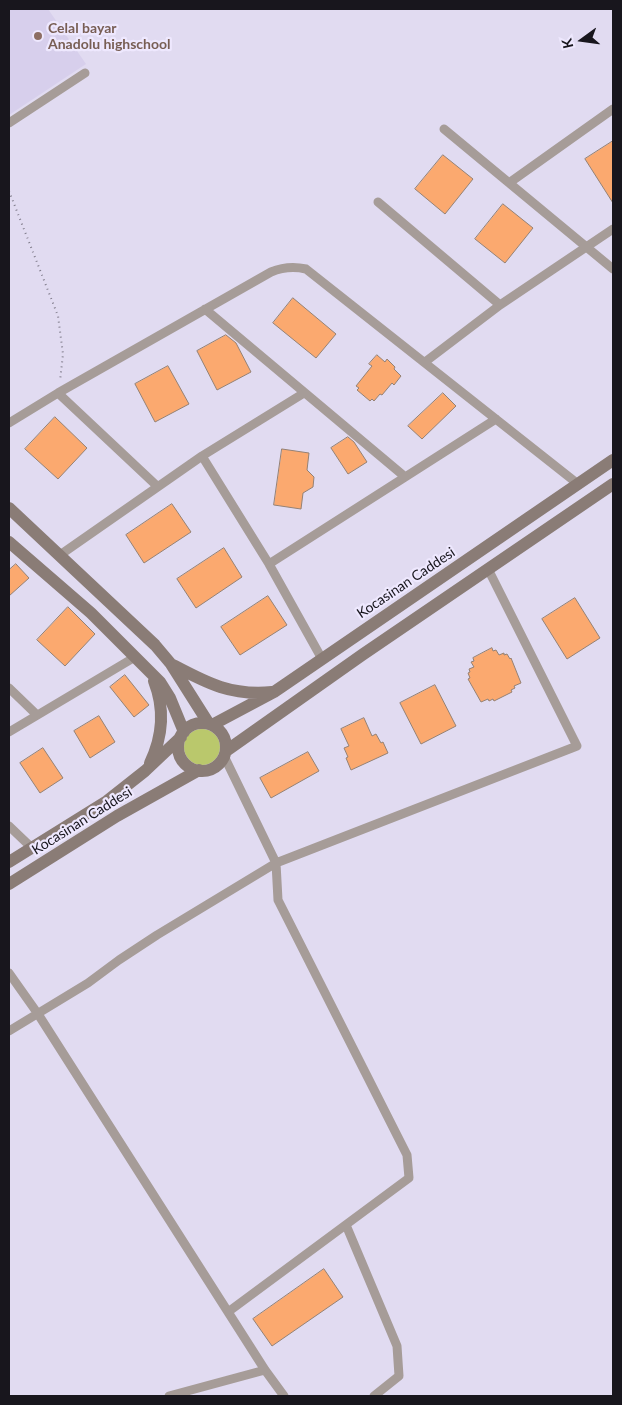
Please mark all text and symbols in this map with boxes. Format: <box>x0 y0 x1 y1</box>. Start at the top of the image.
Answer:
north arrow <box>557 15 607 65</box>
place label: Celal bayar Anadolu highschool <box>48 20 171 52</box>
marker: Celal bayar Anadolu highschool <box>32 30 44 42</box>
text: K <box>558 37 576 50</box>
street label: Kocasinan Caddesi <box>354 544 458 622</box>
street label: Kocasinan Caddesi <box>29 783 135 859</box>

